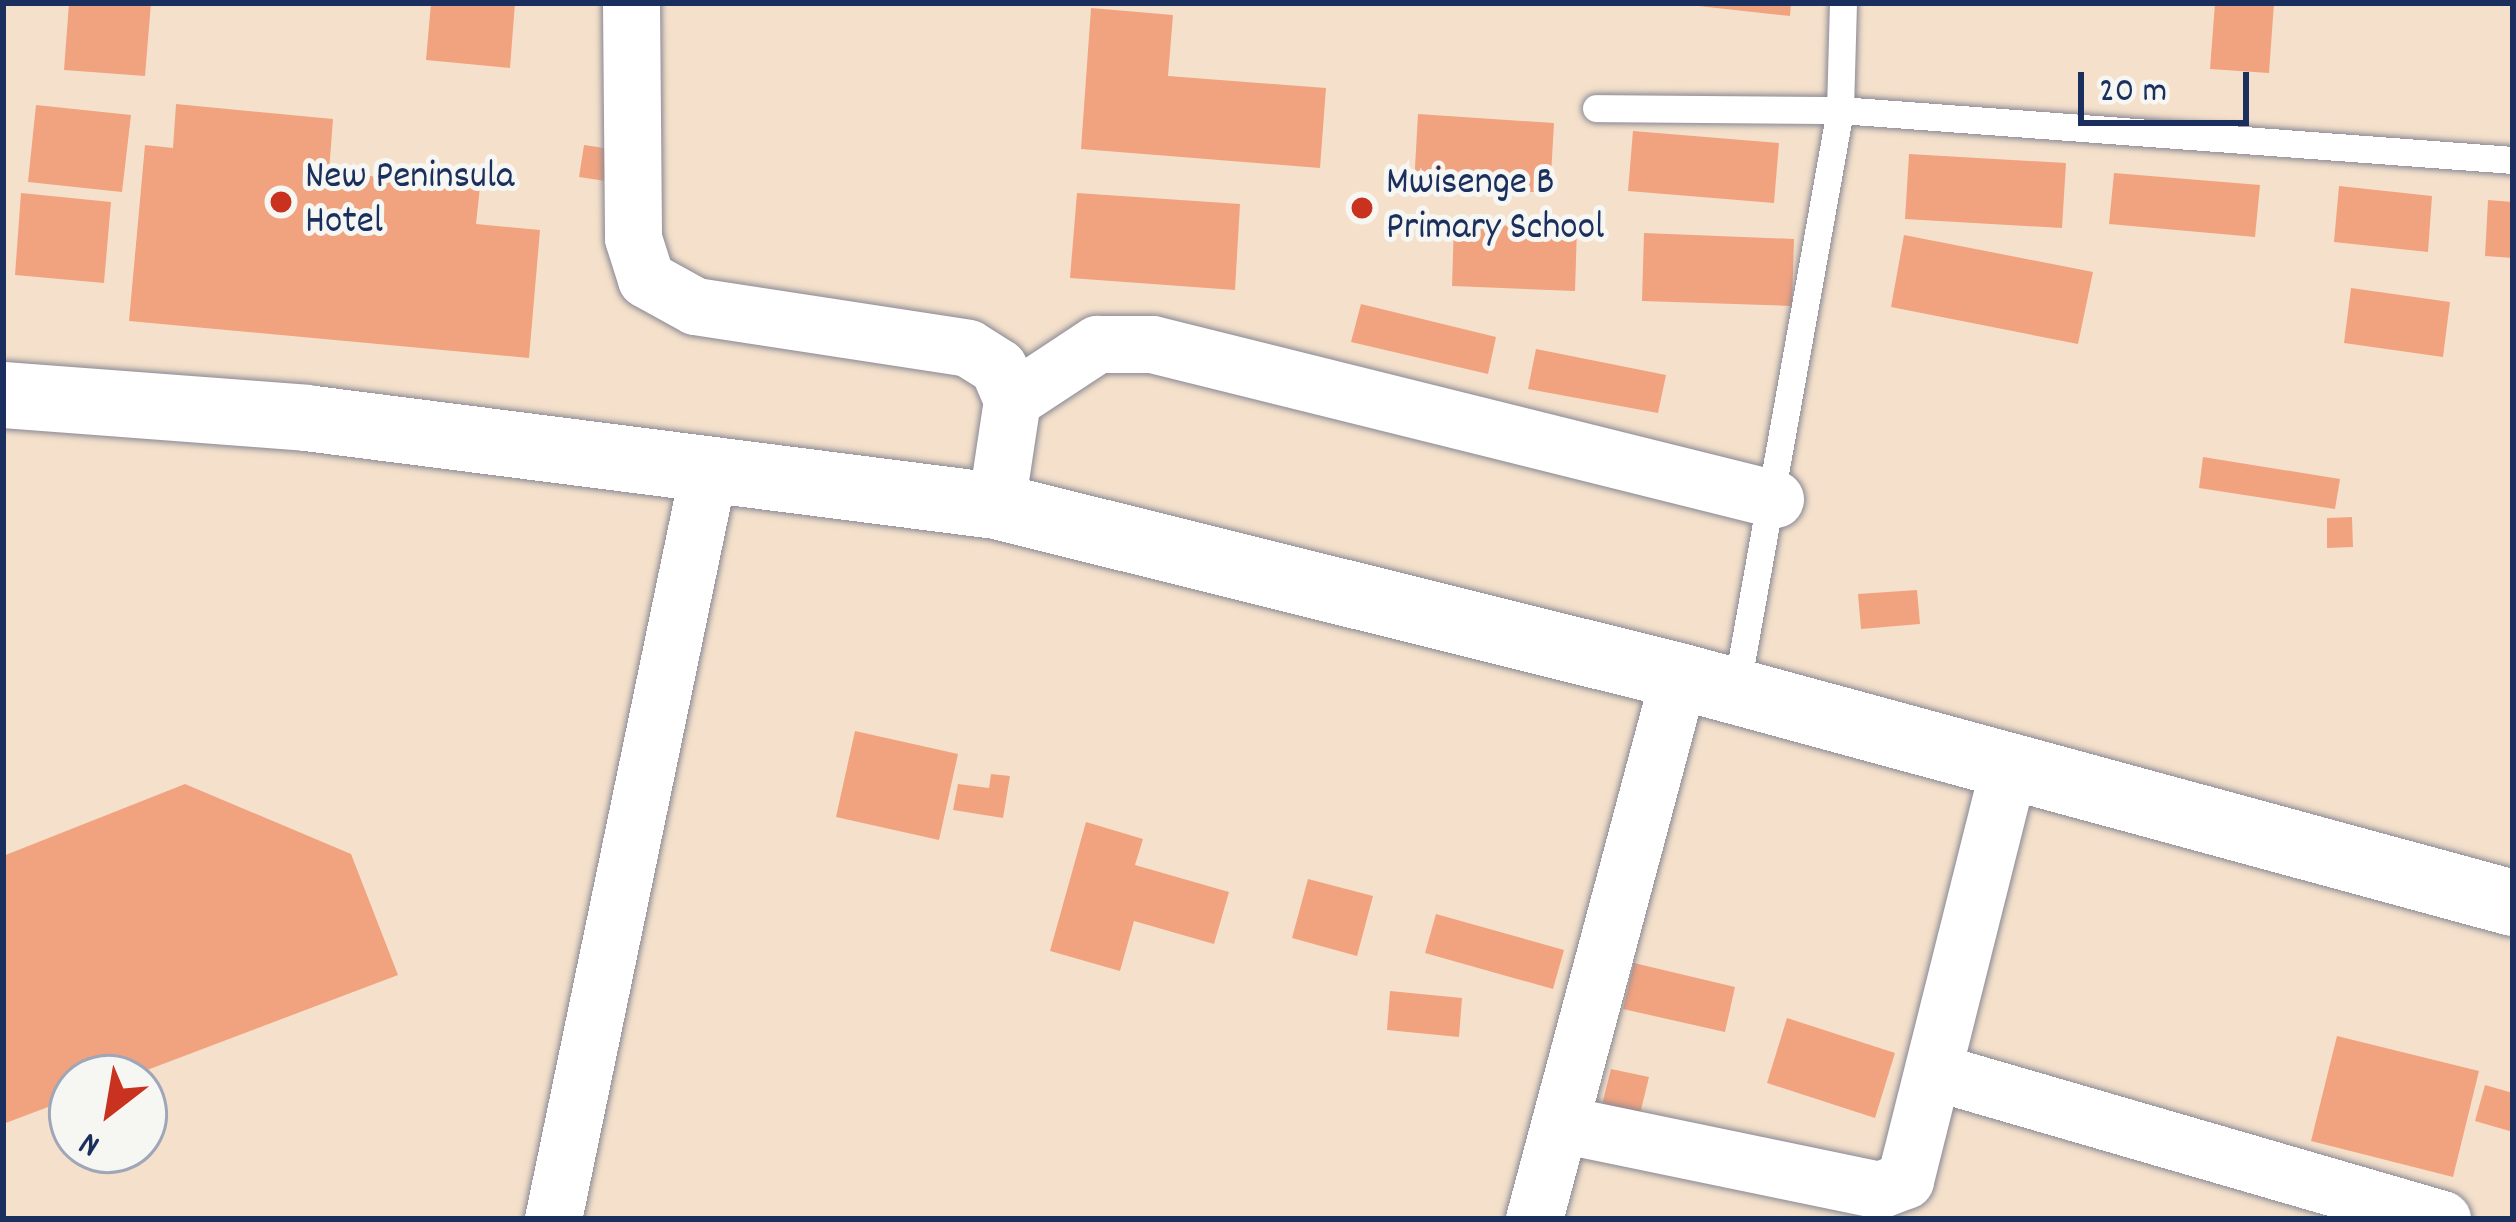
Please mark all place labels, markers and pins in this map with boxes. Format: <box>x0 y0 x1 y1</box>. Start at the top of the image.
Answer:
place label: New Peninsula Hotel <box>305 157 514 248</box>
place label: Mwisenge B Primary School <box>1386 163 1604 254</box>
marker: New Peninsula Hotel <box>268 189 294 215</box>
marker: Mwisenge B Primary School <box>1349 195 1375 221</box>

